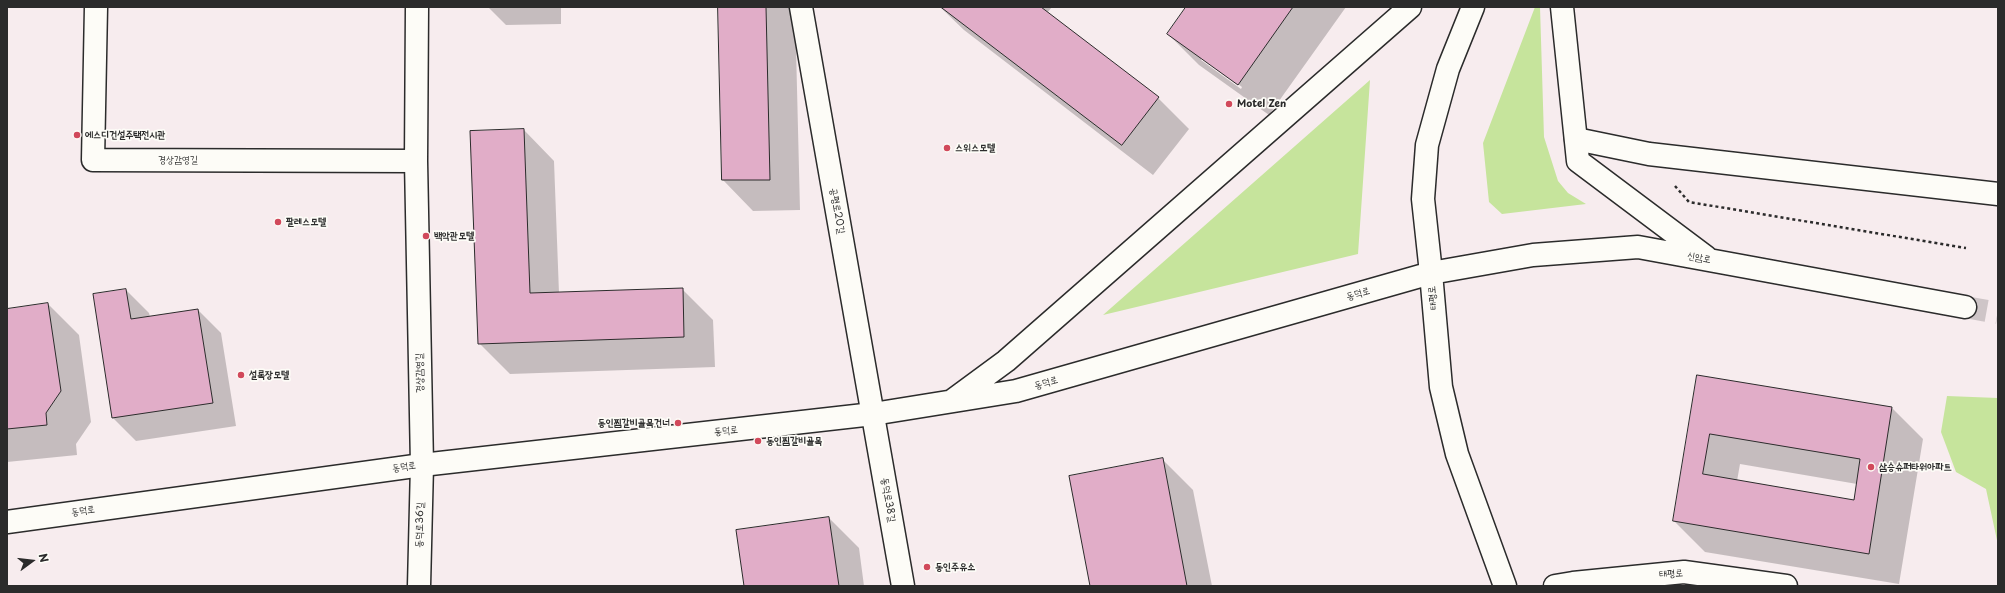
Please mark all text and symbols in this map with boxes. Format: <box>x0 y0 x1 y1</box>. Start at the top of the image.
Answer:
place label: Motel Zen <box>1237 98 1286 110</box>
marker: Motel Zen <box>1224 99 1234 109</box>
place label: 에스디건설주택전시관 <box>85 129 165 141</box>
marker: 에스디건설주택전시관 <box>72 130 82 140</box>
place label: 스위스모텔 <box>955 142 995 154</box>
marker: 스위스모텔 <box>942 143 952 153</box>
street label: 경상감영길 <box>158 154 198 166</box>
street label: 공평로20길 <box>827 187 847 235</box>
place label: 팔레스모텔 <box>286 216 326 228</box>
marker: 팔레스모텔 <box>273 217 283 227</box>
place label: 백악관모텔 <box>434 230 474 242</box>
marker: 백악관모텔 <box>421 231 431 241</box>
street label: 신암로 <box>1686 250 1712 266</box>
street label: 동덕로 <box>1345 285 1371 303</box>
street label: 태평로 <box>1426 285 1440 311</box>
street label: 경상감영길 <box>414 353 426 393</box>
place label: 설록장모텔 <box>249 369 289 381</box>
marker: 설록장모텔 <box>236 370 246 380</box>
street label: 동덕로 <box>1033 374 1059 392</box>
place label: 동인찜갈비골목건너 <box>598 417 670 429</box>
marker: 동인찜갈비골목건너 <box>673 418 683 428</box>
street label: 동덕로 <box>713 424 739 438</box>
place label: 동인찜갈비골목 <box>766 435 822 447</box>
marker: 동인찜갈비골목 <box>753 436 763 446</box>
street label: 동덕로 <box>391 459 417 475</box>
place label: 삼승슈퍼타워아파트 <box>1879 461 1951 473</box>
marker: 삼승슈퍼타워아파트 <box>1866 462 1876 472</box>
street label: 동덕로38길 <box>878 477 898 523</box>
street label: 동덕로36길 <box>413 502 427 548</box>
street label: 동덕로 <box>70 503 96 519</box>
north arrow <box>12 541 52 581</box>
text: N <box>35 551 53 564</box>
place label: 동인주유소 <box>935 561 975 573</box>
marker: 동인주유소 <box>922 562 932 572</box>
street label: 태평로 <box>1659 567 1683 581</box>

